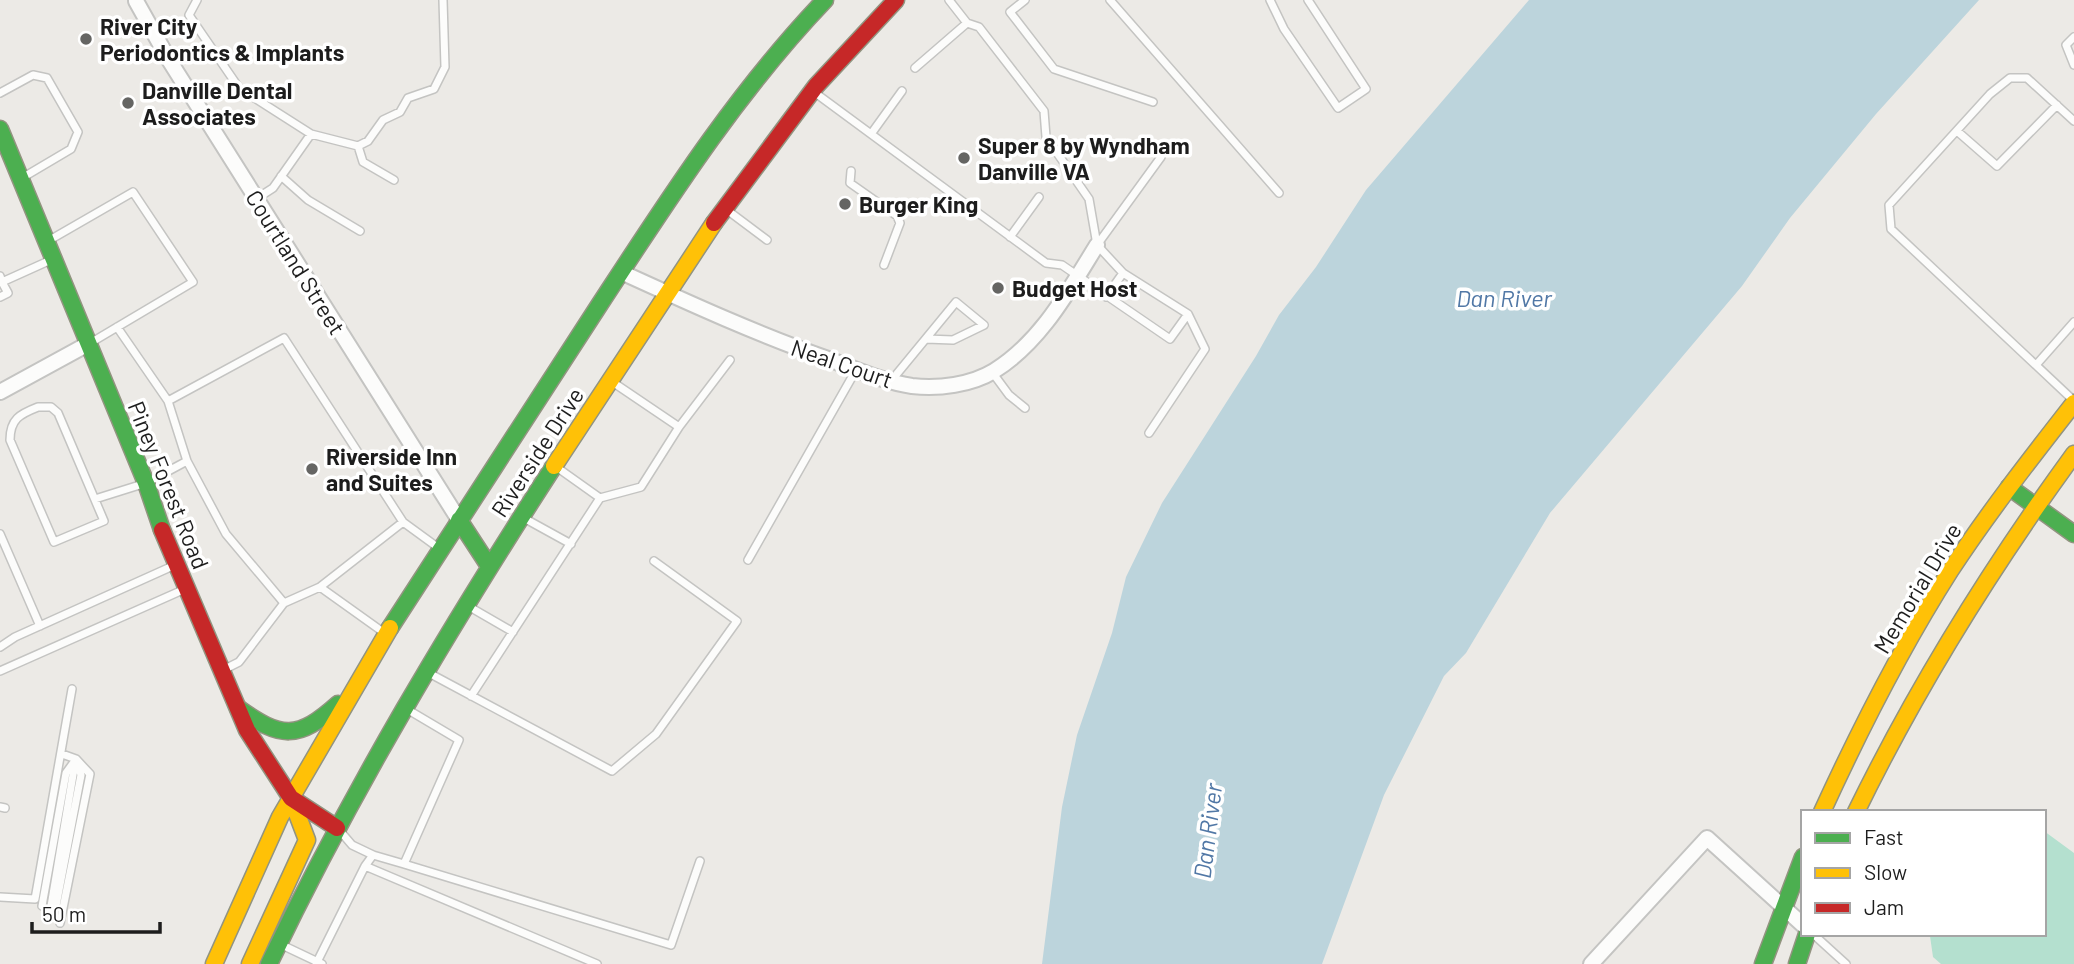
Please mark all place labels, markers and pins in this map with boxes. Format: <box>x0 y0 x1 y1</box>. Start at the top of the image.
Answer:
place label: River City Periodontics & Implants <box>100 12 344 66</box>
marker: River City Periodontics & Implants <box>78 31 94 47</box>
place label: Danville Dental Associates <box>142 76 292 130</box>
marker: Danville Dental Associates <box>120 95 136 111</box>
place label: Super 8 by Wyndham Danville VA <box>978 131 1190 185</box>
marker: Super 8 by Wyndham Danville VA <box>956 150 972 166</box>
place label: Burger King <box>859 190 978 218</box>
marker: Burger King <box>837 196 853 212</box>
place label: Budget Host <box>1012 274 1138 302</box>
marker: Budget Host <box>990 280 1006 296</box>
place label: Riverside Inn and Suites <box>326 442 457 496</box>
marker: Riverside Inn and Suites <box>304 461 320 477</box>

